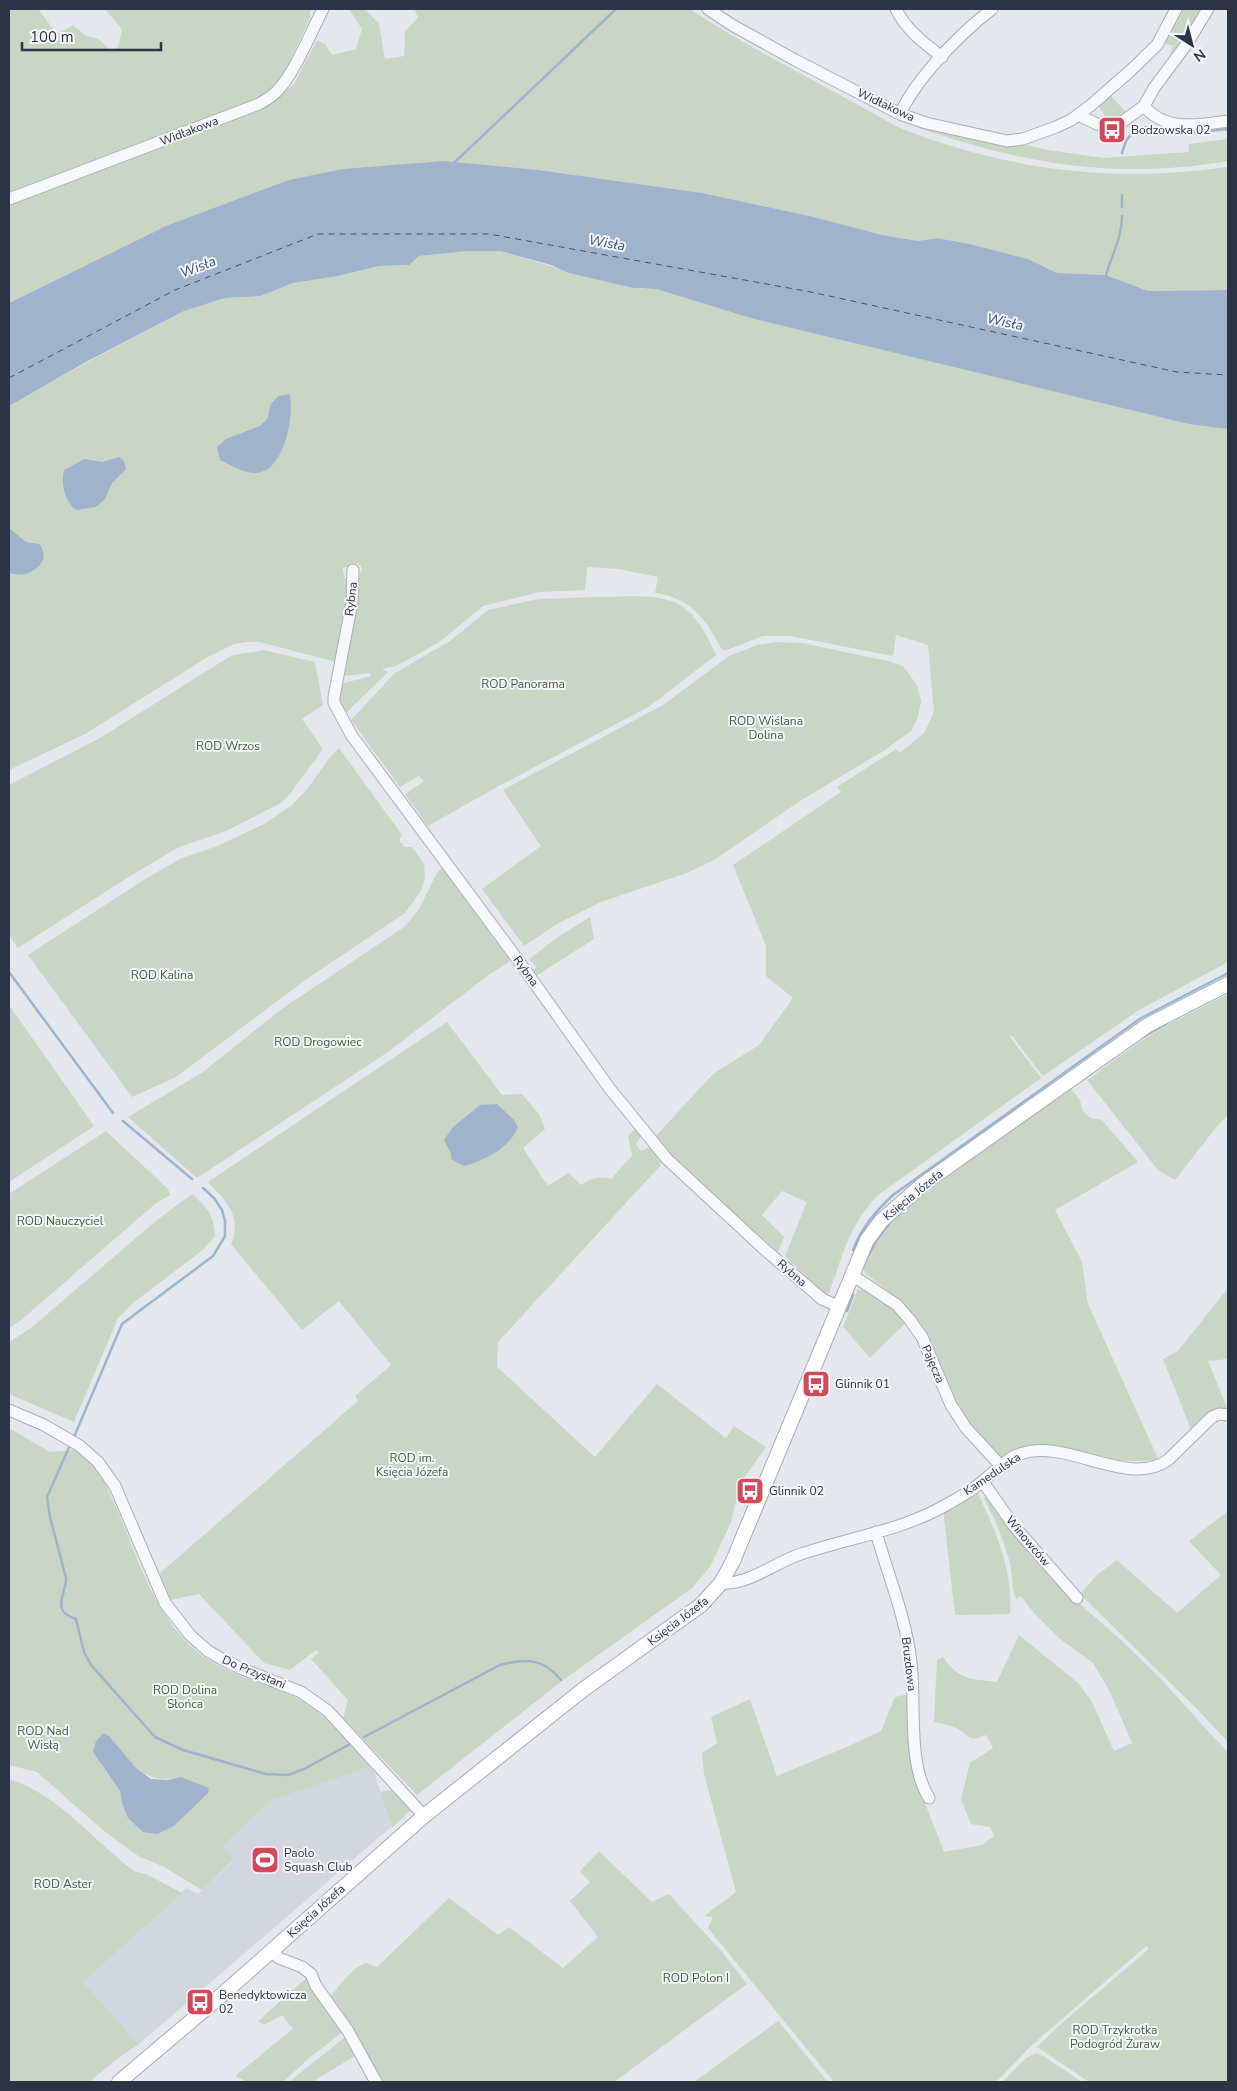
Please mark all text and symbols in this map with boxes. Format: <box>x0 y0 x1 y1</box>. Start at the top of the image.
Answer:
scale bar <box>22 20 161 52</box>
north arrow <box>1167 20 1217 70</box>
text: 100 m <box>30 27 74 47</box>
text: N <box>1190 44 1209 66</box>
street label: Widłakowa <box>855 85 917 125</box>
street label: Widłakowa <box>157 112 221 150</box>
bus stop icon: Bodzowska 02 <box>1097 115 1127 145</box>
place label: Bodzowska 02 <box>1131 122 1210 138</box>
water label: Wisła <box>587 230 627 256</box>
water label: Wisła <box>177 252 219 282</box>
water label: Wisła <box>985 309 1025 335</box>
street label: Rybna <box>341 581 361 617</box>
park label: ROD Panorama <box>481 676 565 692</box>
park label: ROD Wiślana Dolina <box>729 713 803 743</box>
park label: ROD Wrzos <box>196 738 260 754</box>
street label: Rybna <box>509 952 543 990</box>
park label: ROD Kalina <box>131 967 193 983</box>
park label: ROD Drogowiec <box>274 1034 362 1050</box>
street label: Księcia Józefa <box>880 1166 946 1224</box>
park label: ROD Nauczyciel <box>17 1213 104 1229</box>
street label: Rybna <box>774 1256 810 1290</box>
street label: Pajęcza <box>918 1342 948 1386</box>
bus stop icon: Glinnik 01 <box>801 1369 831 1399</box>
place label: Glinnik 01 <box>835 1376 890 1392</box>
street label: Kamedulska <box>960 1449 1024 1499</box>
park label: ROD im. Księcia Józefa <box>376 1450 448 1480</box>
bus stop icon: Glinnik 02 <box>735 1476 765 1506</box>
place label: Glinnik 02 <box>769 1483 824 1499</box>
street label: Winowców <box>1002 1512 1054 1570</box>
street label: Księcia Józefa <box>644 1593 712 1649</box>
street label: Bruzdowa <box>898 1636 920 1692</box>
street label: Do Przystani <box>220 1651 288 1693</box>
park label: ROD Dolina Słońca <box>153 1682 217 1712</box>
park label: ROD Nad Wisłą <box>17 1723 69 1753</box>
sports icon: Paolo Squash Club <box>250 1845 280 1875</box>
place label: Paolo Squash Club <box>284 1845 353 1875</box>
park label: ROD Aster <box>34 1876 93 1892</box>
street label: Księcia Józefa <box>284 1881 348 1941</box>
park label: ROD Polon I <box>663 1970 729 1986</box>
bus stop icon: Benedyktowicza 02 <box>185 1987 215 2017</box>
place label: Benedyktowicza 02 <box>219 1987 307 2017</box>
park label: ROD Trzykrotka Podogród Żuraw <box>1070 2022 1160 2052</box>

